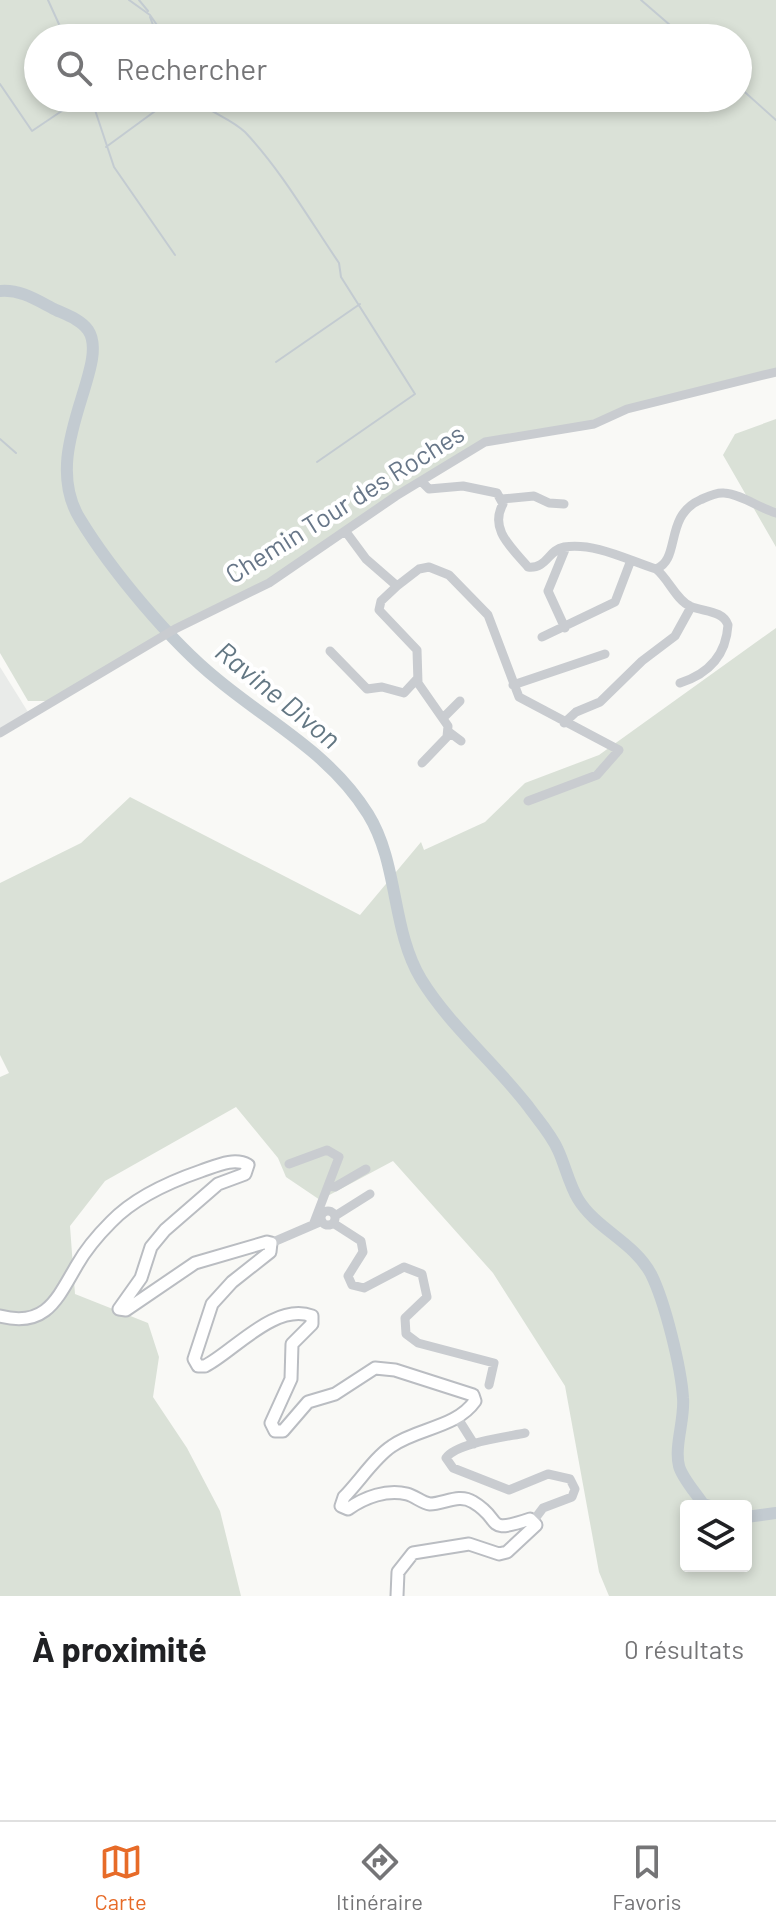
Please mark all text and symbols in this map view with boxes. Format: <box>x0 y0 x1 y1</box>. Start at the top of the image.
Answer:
search box <box>24 24 752 112</box>
icon: search <box>52 46 96 90</box>
text: Rechercher <box>116 50 267 86</box>
street label: Chemin Tour des Roches <box>219 417 469 589</box>
water label: Ravine Divon <box>209 633 348 755</box>
map controls <box>680 1500 752 1572</box>
button: layers <box>680 1500 752 1572</box>
text: À proximité <box>32 1628 207 1669</box>
text: 0 résultats <box>624 1633 744 1664</box>
tab: Carte <box>95 1840 147 1914</box>
tab: Itinéraire <box>336 1840 423 1914</box>
tab: Favoris <box>612 1840 681 1914</box>

